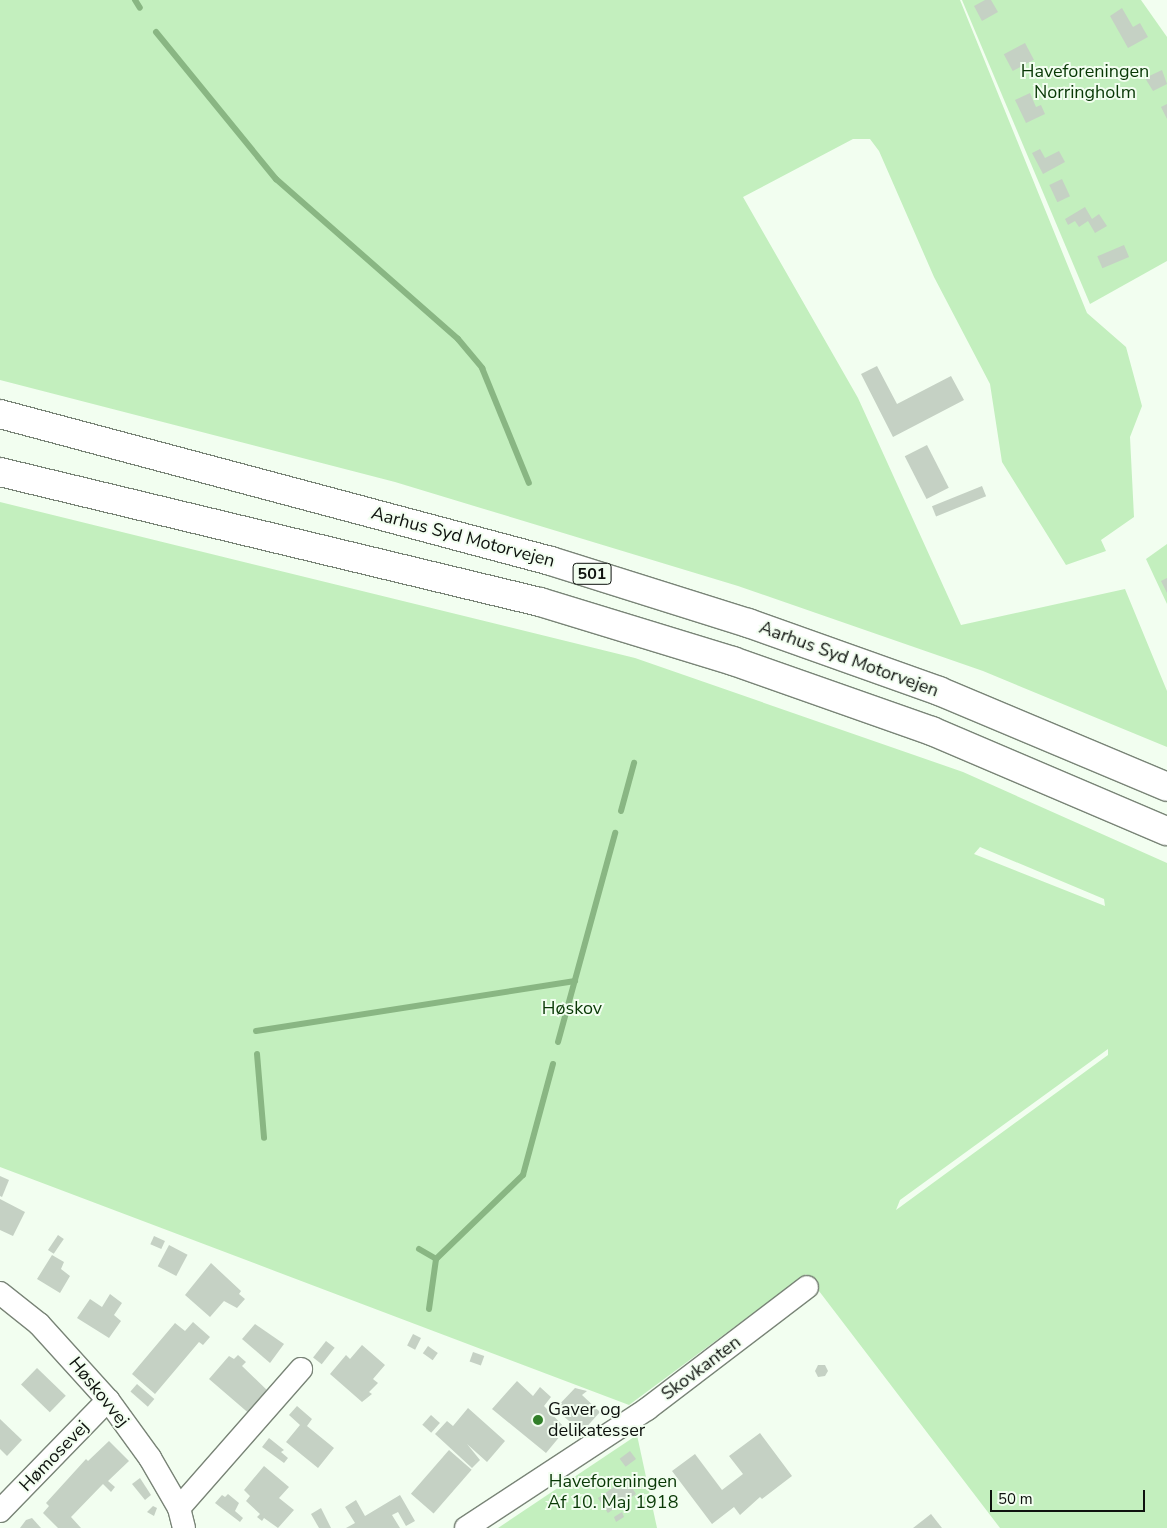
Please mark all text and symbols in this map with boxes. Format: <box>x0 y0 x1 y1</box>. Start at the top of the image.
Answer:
park label: Haveforeningen Norringholm <box>1021 61 1149 104</box>
street label: Aarhus Syd Motorvejen <box>369 502 557 572</box>
road number: 501 <box>572 560 612 588</box>
street label: Aarhus Syd Motorvejen <box>756 616 942 702</box>
park label: Høskov <box>542 997 602 1019</box>
street label: Skovkanten <box>657 1331 745 1405</box>
street label: Høskovvej <box>64 1353 134 1431</box>
place label: Gaver og delikatesser <box>548 1399 645 1442</box>
marker: Gaver og delikatesser <box>532 1414 544 1426</box>
street label: Hømosevej <box>15 1416 93 1496</box>
park label: Haveforeningen Af 10. Maj 1918 <box>548 1471 678 1514</box>
scale bar <box>992 1480 1147 1512</box>
text: 50 m <box>998 1489 1033 1509</box>

